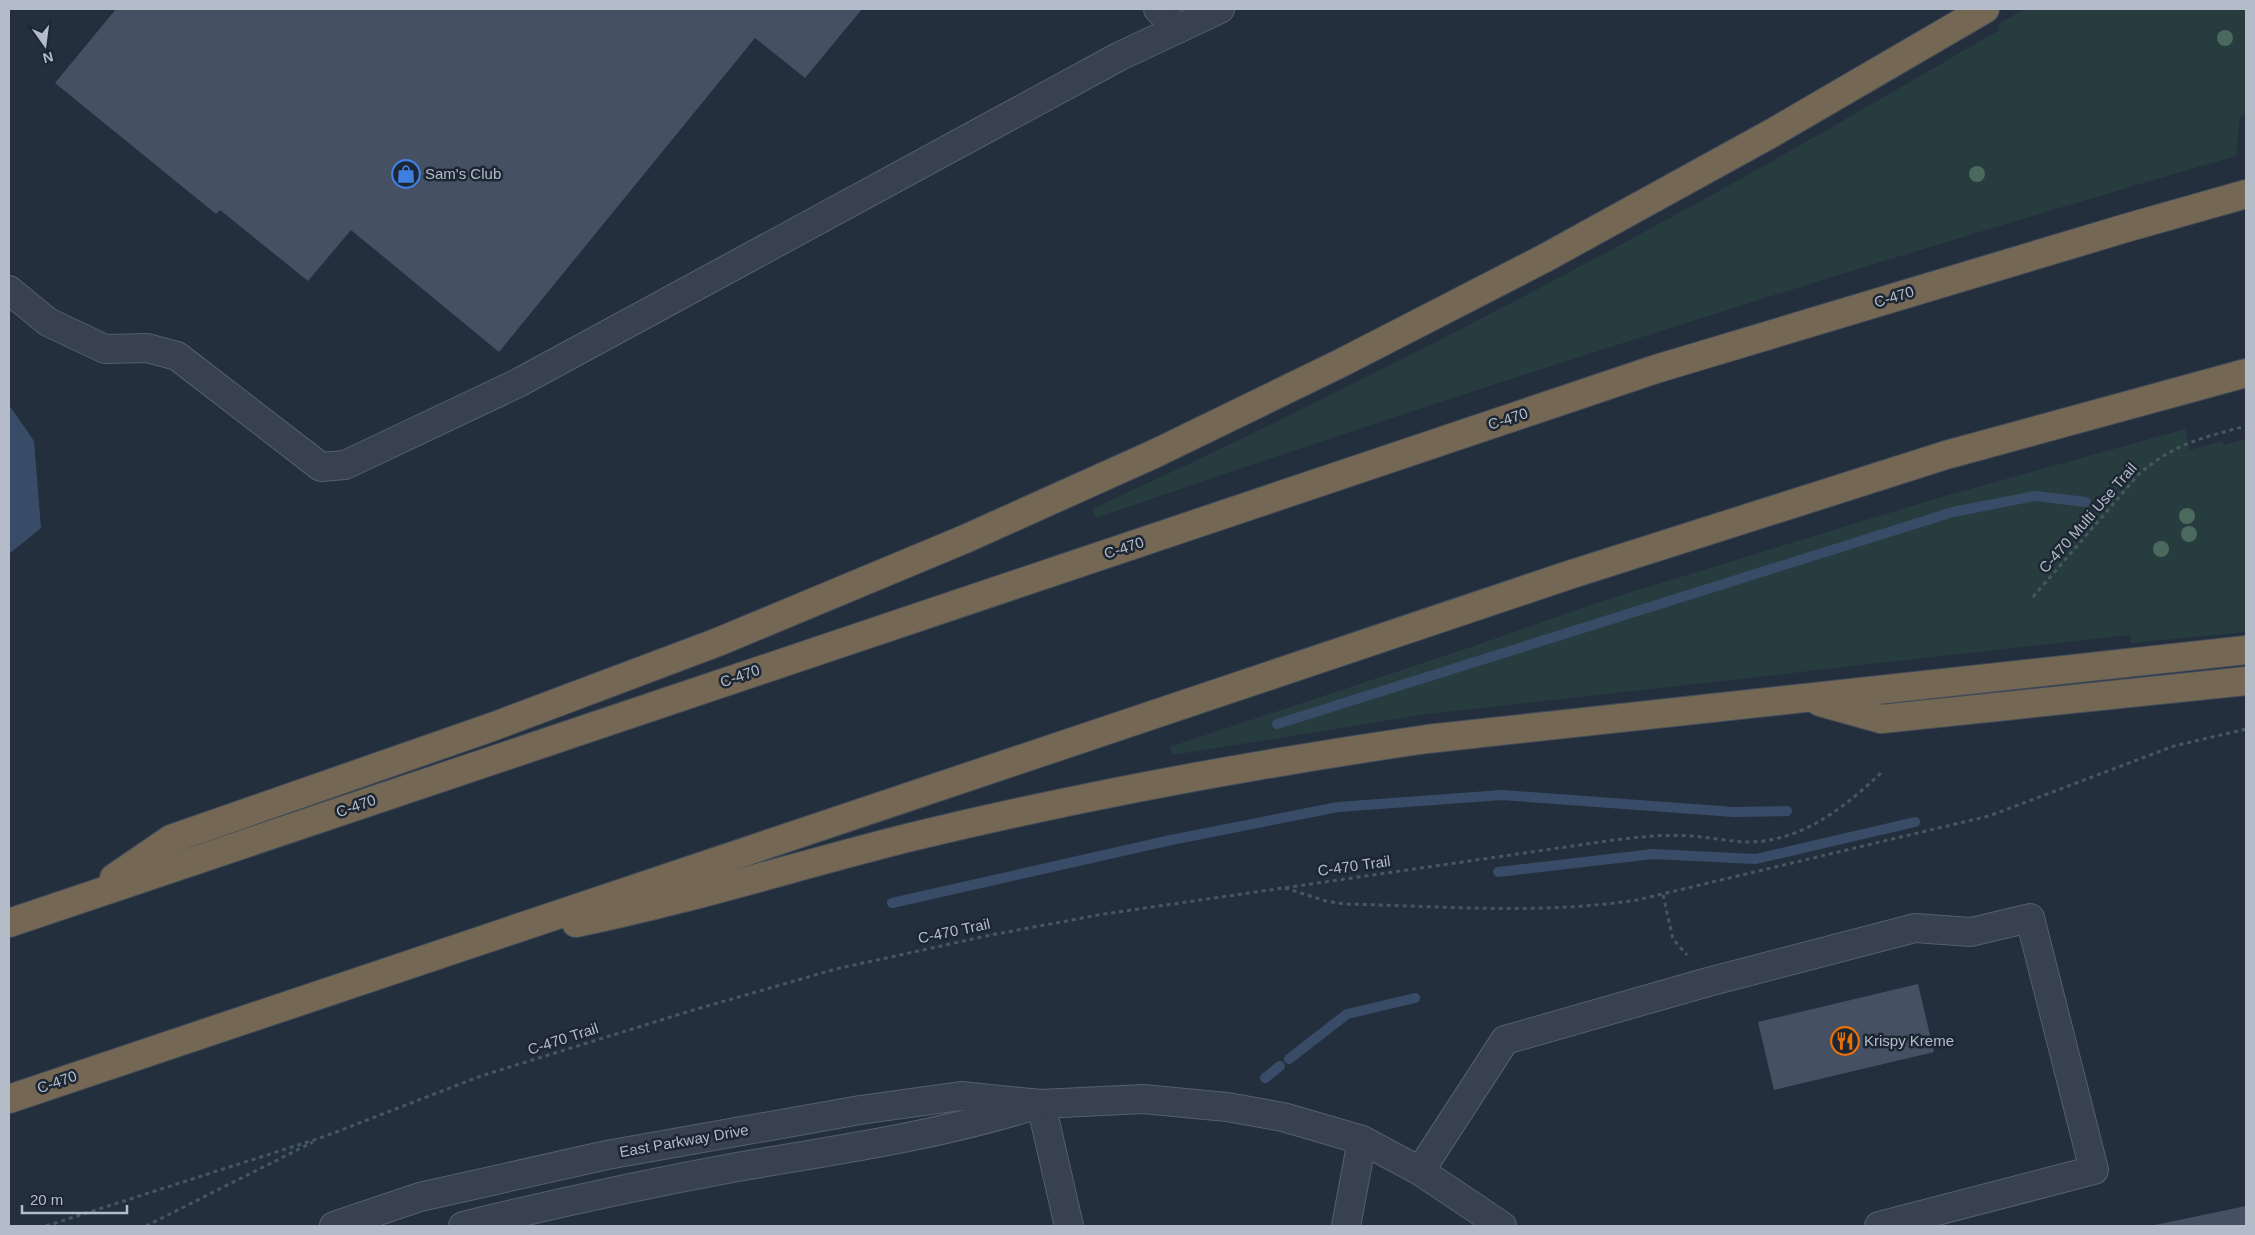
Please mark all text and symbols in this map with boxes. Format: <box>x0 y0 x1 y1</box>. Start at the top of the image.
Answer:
north arrow <box>20 20 70 70</box>
text: N <box>41 49 55 67</box>
shop icon: Sam's Club <box>391 159 421 189</box>
place label: Sam's Club <box>425 165 501 182</box>
street label: C-470 <box>1872 282 1916 311</box>
street label: C-470 <box>1486 404 1530 433</box>
street label: C-470 Multi Use Trail <box>2035 459 2140 576</box>
street label: C-470 <box>1102 533 1146 562</box>
street label: C-470 <box>718 661 762 690</box>
street label: C-470 <box>334 791 378 820</box>
street label: C-470 Trail <box>1316 852 1391 879</box>
street label: C-470 Trail <box>916 915 992 946</box>
street label: C-470 Trail <box>525 1019 600 1058</box>
restaurant icon: Krispy Kreme <box>1830 1026 1860 1056</box>
place label: Krispy Kreme <box>1864 1032 1954 1049</box>
street label: C-470 <box>35 1067 79 1096</box>
street label: East Parkway Drive <box>618 1121 750 1160</box>
scale bar <box>22 1182 128 1214</box>
text: 20 m <box>30 1191 63 1208</box>

